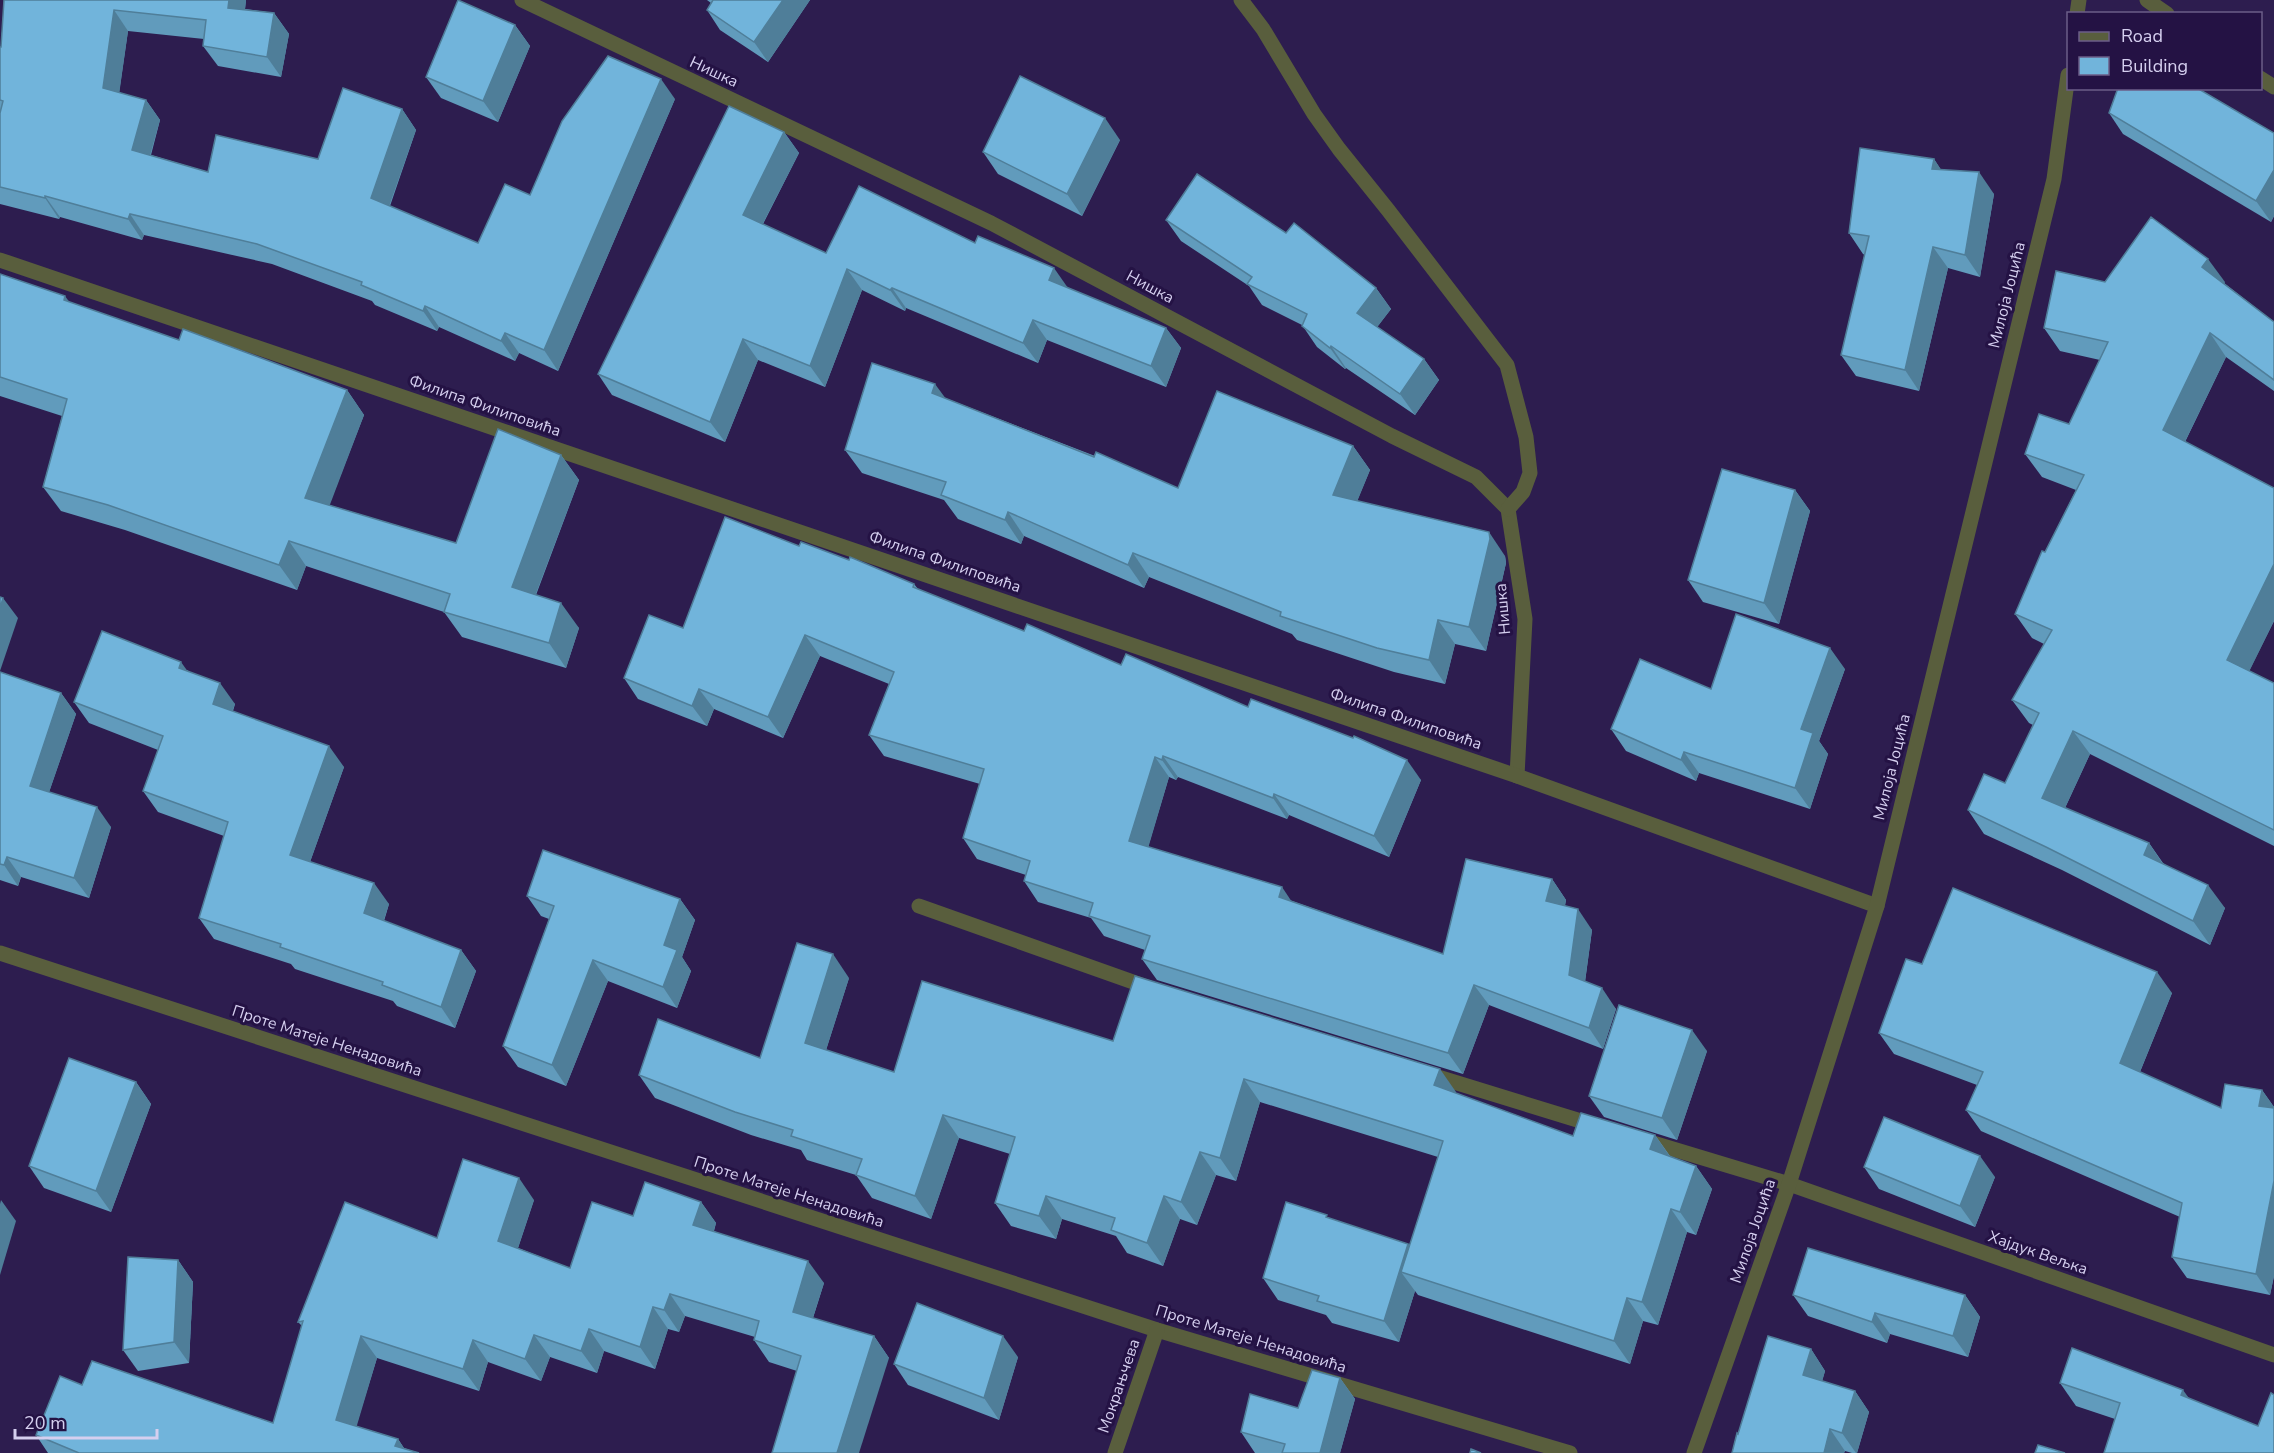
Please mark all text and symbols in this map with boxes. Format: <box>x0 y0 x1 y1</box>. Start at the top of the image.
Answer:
legend <box>2067 12 2262 90</box>
text: Road <box>2121 24 2163 48</box>
street label: Нишка <box>686 51 742 93</box>
text: Building <box>2121 54 2188 78</box>
street label: Милоја Јоцића <box>1983 239 2031 351</box>
street label: Нишка <box>1122 265 1178 309</box>
street label: Филипа Филиповића <box>406 370 564 442</box>
street label: Филипа Филиповића <box>866 526 1024 598</box>
street label: Нишка <box>1490 582 1516 636</box>
street label: Филипа Филиповића <box>1327 683 1485 755</box>
street label: Милоја Јоцића <box>1868 711 1916 823</box>
street label: Проте Матеје Ненадовића <box>229 1000 425 1082</box>
street label: Проте Матеје Ненадовића <box>691 1151 887 1233</box>
street label: Милоја Јоцића <box>1725 1176 1781 1286</box>
street label: Хајдук Вељка <box>1985 1226 2091 1280</box>
street label: Проте Матеје Ненадовића <box>1153 1299 1349 1379</box>
street label: Мокрањчева <box>1093 1336 1145 1436</box>
scale bar <box>15 1402 158 1440</box>
text: 20 m <box>24 1411 66 1435</box>

